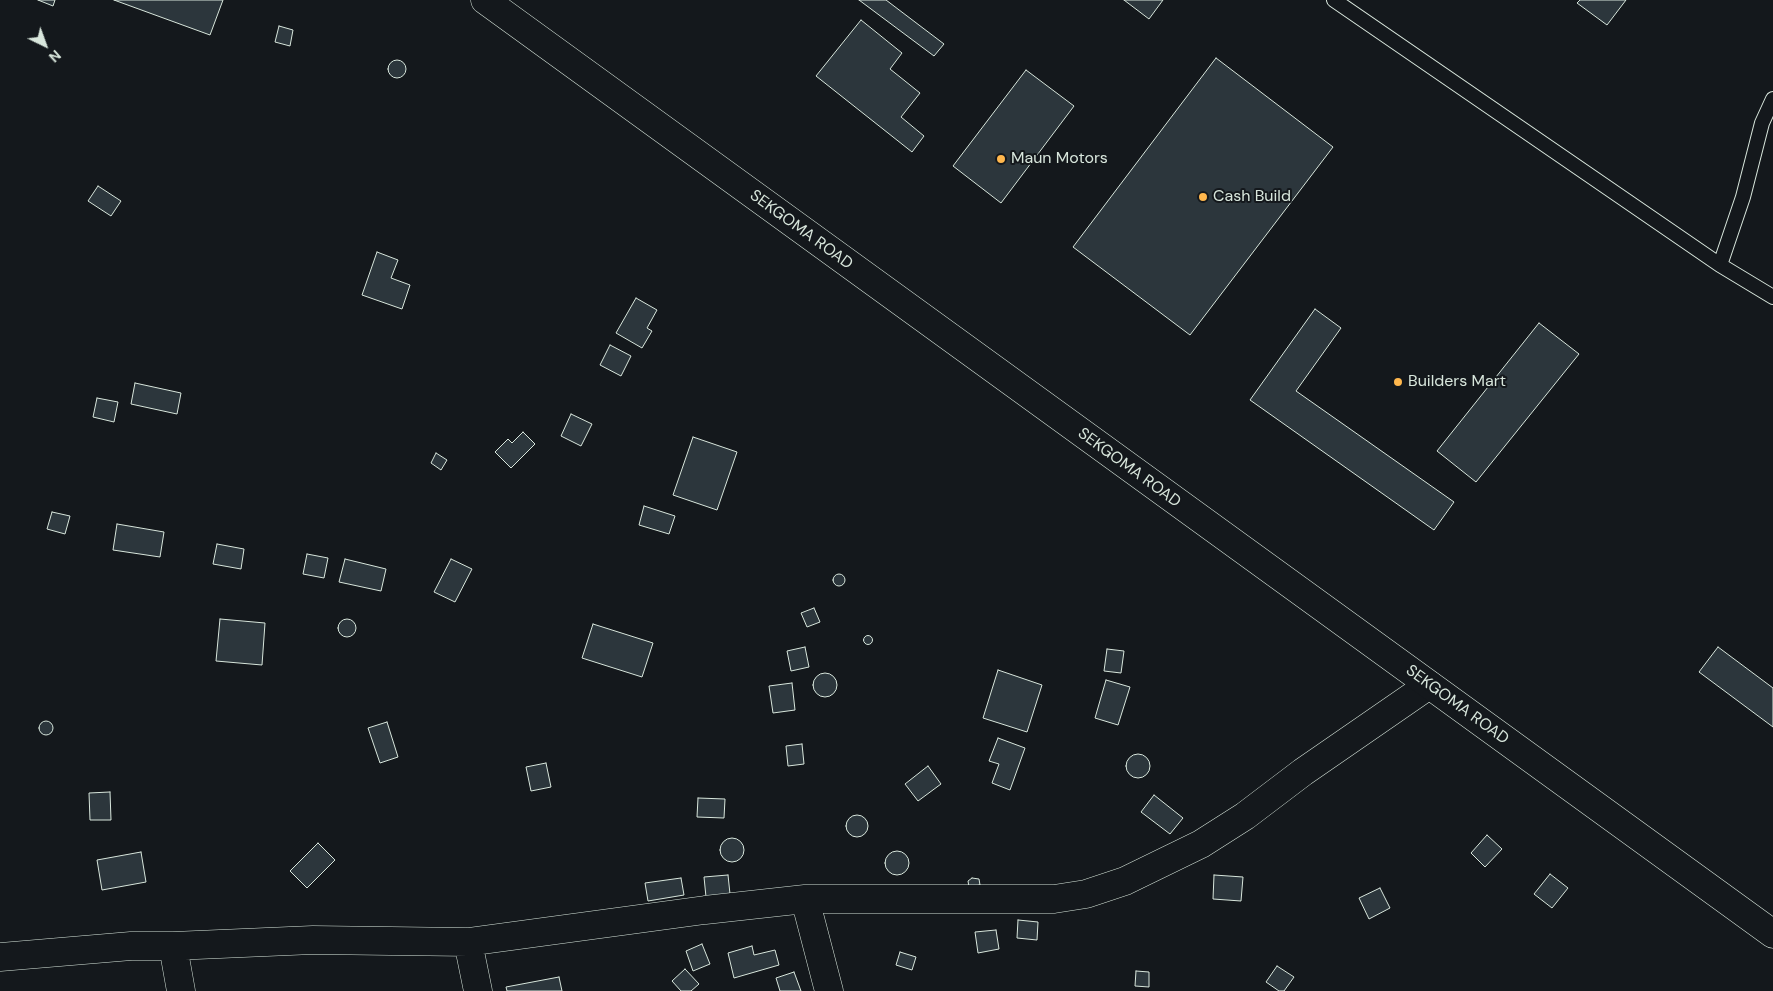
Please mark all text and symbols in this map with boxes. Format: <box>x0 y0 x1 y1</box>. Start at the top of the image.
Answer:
north arrow <box>20 20 70 70</box>
text: N <box>45 46 65 66</box>
place label: Maun Motors <box>1011 149 1108 169</box>
marker: Maun Motors <box>995 153 1007 165</box>
street label: SEKGOMA ROAD <box>746 186 856 274</box>
place label: Cash Build <box>1213 187 1291 207</box>
marker: Cash Build <box>1197 191 1209 203</box>
place label: Builders Mart <box>1408 372 1506 392</box>
marker: Builders Mart <box>1392 376 1404 388</box>
street label: SEKGOMA ROAD <box>1074 424 1184 512</box>
street label: SEKGOMA ROAD <box>1402 661 1512 749</box>

